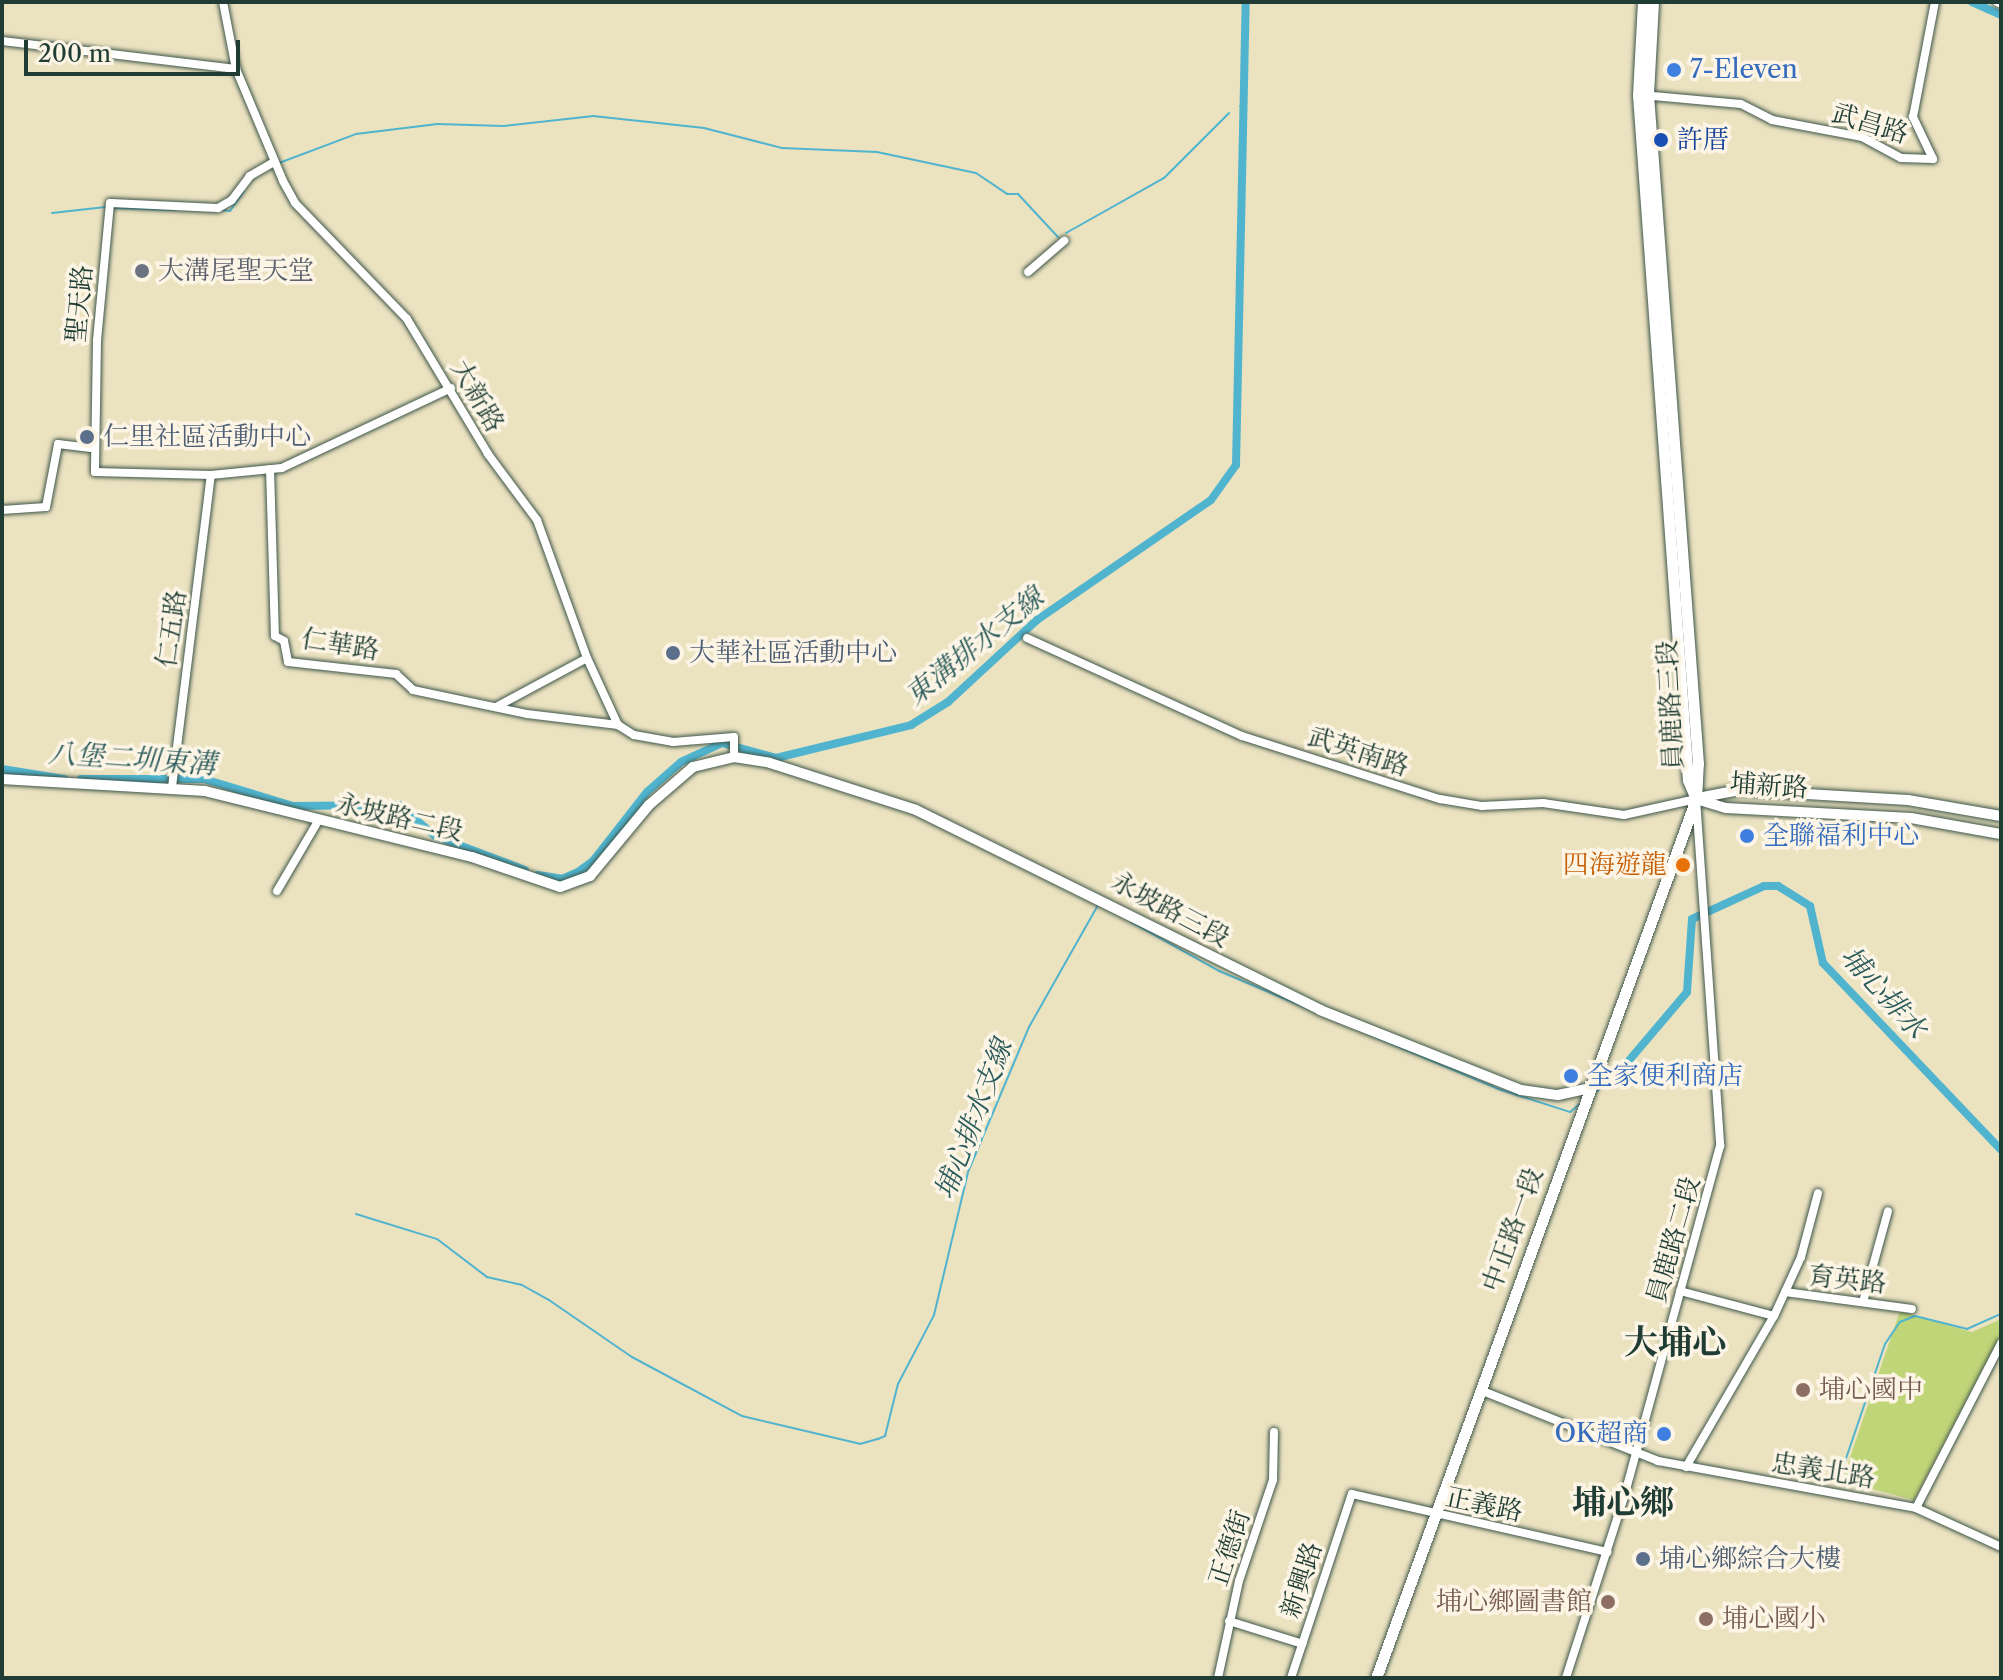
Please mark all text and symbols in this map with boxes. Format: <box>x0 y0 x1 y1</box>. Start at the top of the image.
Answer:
scale bar <box>28 24 244 74</box>
text: 200 m <box>38 39 111 68</box>
place label: 7-Eleven <box>1690 54 1798 86</box>
marker: 7-Eleven <box>1665 61 1683 79</box>
street label: 武昌路 <box>1828 98 1912 150</box>
place label: 許厝 <box>1677 124 1729 156</box>
marker: 許厝 <box>1652 131 1670 149</box>
place label: 大溝尾聖天堂 <box>158 255 314 287</box>
marker: 大溝尾聖天堂 <box>133 262 151 280</box>
street label: 聖天路 <box>61 264 99 344</box>
street label: 大新路 <box>444 354 510 438</box>
place label: 仁里社區活動中心 <box>103 421 311 453</box>
marker: 仁里社區活動中心 <box>78 428 96 446</box>
water label: 東溝排水支線 <box>898 580 1050 712</box>
street label: 仁五路 <box>151 588 193 670</box>
street label: 仁華路 <box>299 623 381 667</box>
place label: 大華社區活動中心 <box>689 637 897 669</box>
street label: 員鹿路三段 <box>1652 639 1690 771</box>
marker: 大華社區活動中心 <box>664 644 682 662</box>
street label: 武英南路 <box>1304 721 1412 783</box>
water label: 八堡二圳東溝 <box>47 735 217 781</box>
street label: 埔新路 <box>1729 768 1809 804</box>
street label: 永坡路二段 <box>332 788 466 848</box>
place label: 全聯福利中心 <box>1763 820 1919 852</box>
marker: 全聯福利中心 <box>1738 827 1756 845</box>
place label: 四海遊龍 <box>1563 849 1667 881</box>
marker: 四海遊龍 <box>1674 856 1692 874</box>
street label: 永坡路三段 <box>1105 866 1235 954</box>
water label: 埔心排水 <box>1834 939 1934 1045</box>
water label: 埔心排水支線 <box>927 1035 1019 1203</box>
place label: 全家便利商店 <box>1587 1060 1743 1092</box>
marker: 全家便利商店 <box>1562 1067 1580 1085</box>
street label: 中正路一段 <box>1476 1164 1550 1296</box>
street label: 員鹿路二段 <box>1641 1173 1707 1307</box>
street label: 育英路 <box>1807 1260 1887 1300</box>
district label: 大埔心 <box>1624 1323 1726 1363</box>
place label: 埔心國中 <box>1819 1374 1923 1406</box>
marker: 埔心國中 <box>1794 1381 1812 1399</box>
place label: OK超商 <box>1554 1418 1648 1450</box>
marker: OK超商 <box>1655 1425 1673 1443</box>
street label: 忠義北路 <box>1769 1447 1877 1495</box>
street label: 正義路 <box>1443 1482 1525 1528</box>
district label: 埔心鄉 <box>1572 1483 1674 1523</box>
street label: 正德街 <box>1203 1506 1257 1590</box>
street label: 新興路 <box>1275 1538 1329 1622</box>
place label: 埔心鄉綜合大樓 <box>1659 1543 1841 1575</box>
marker: 埔心鄉綜合大樓 <box>1634 1550 1652 1568</box>
place label: 埔心鄉圖書館 <box>1436 1586 1592 1618</box>
marker: 埔心鄉圖書館 <box>1599 1593 1617 1611</box>
place label: 埔心國小 <box>1722 1603 1826 1635</box>
marker: 埔心國小 <box>1697 1610 1715 1628</box>

